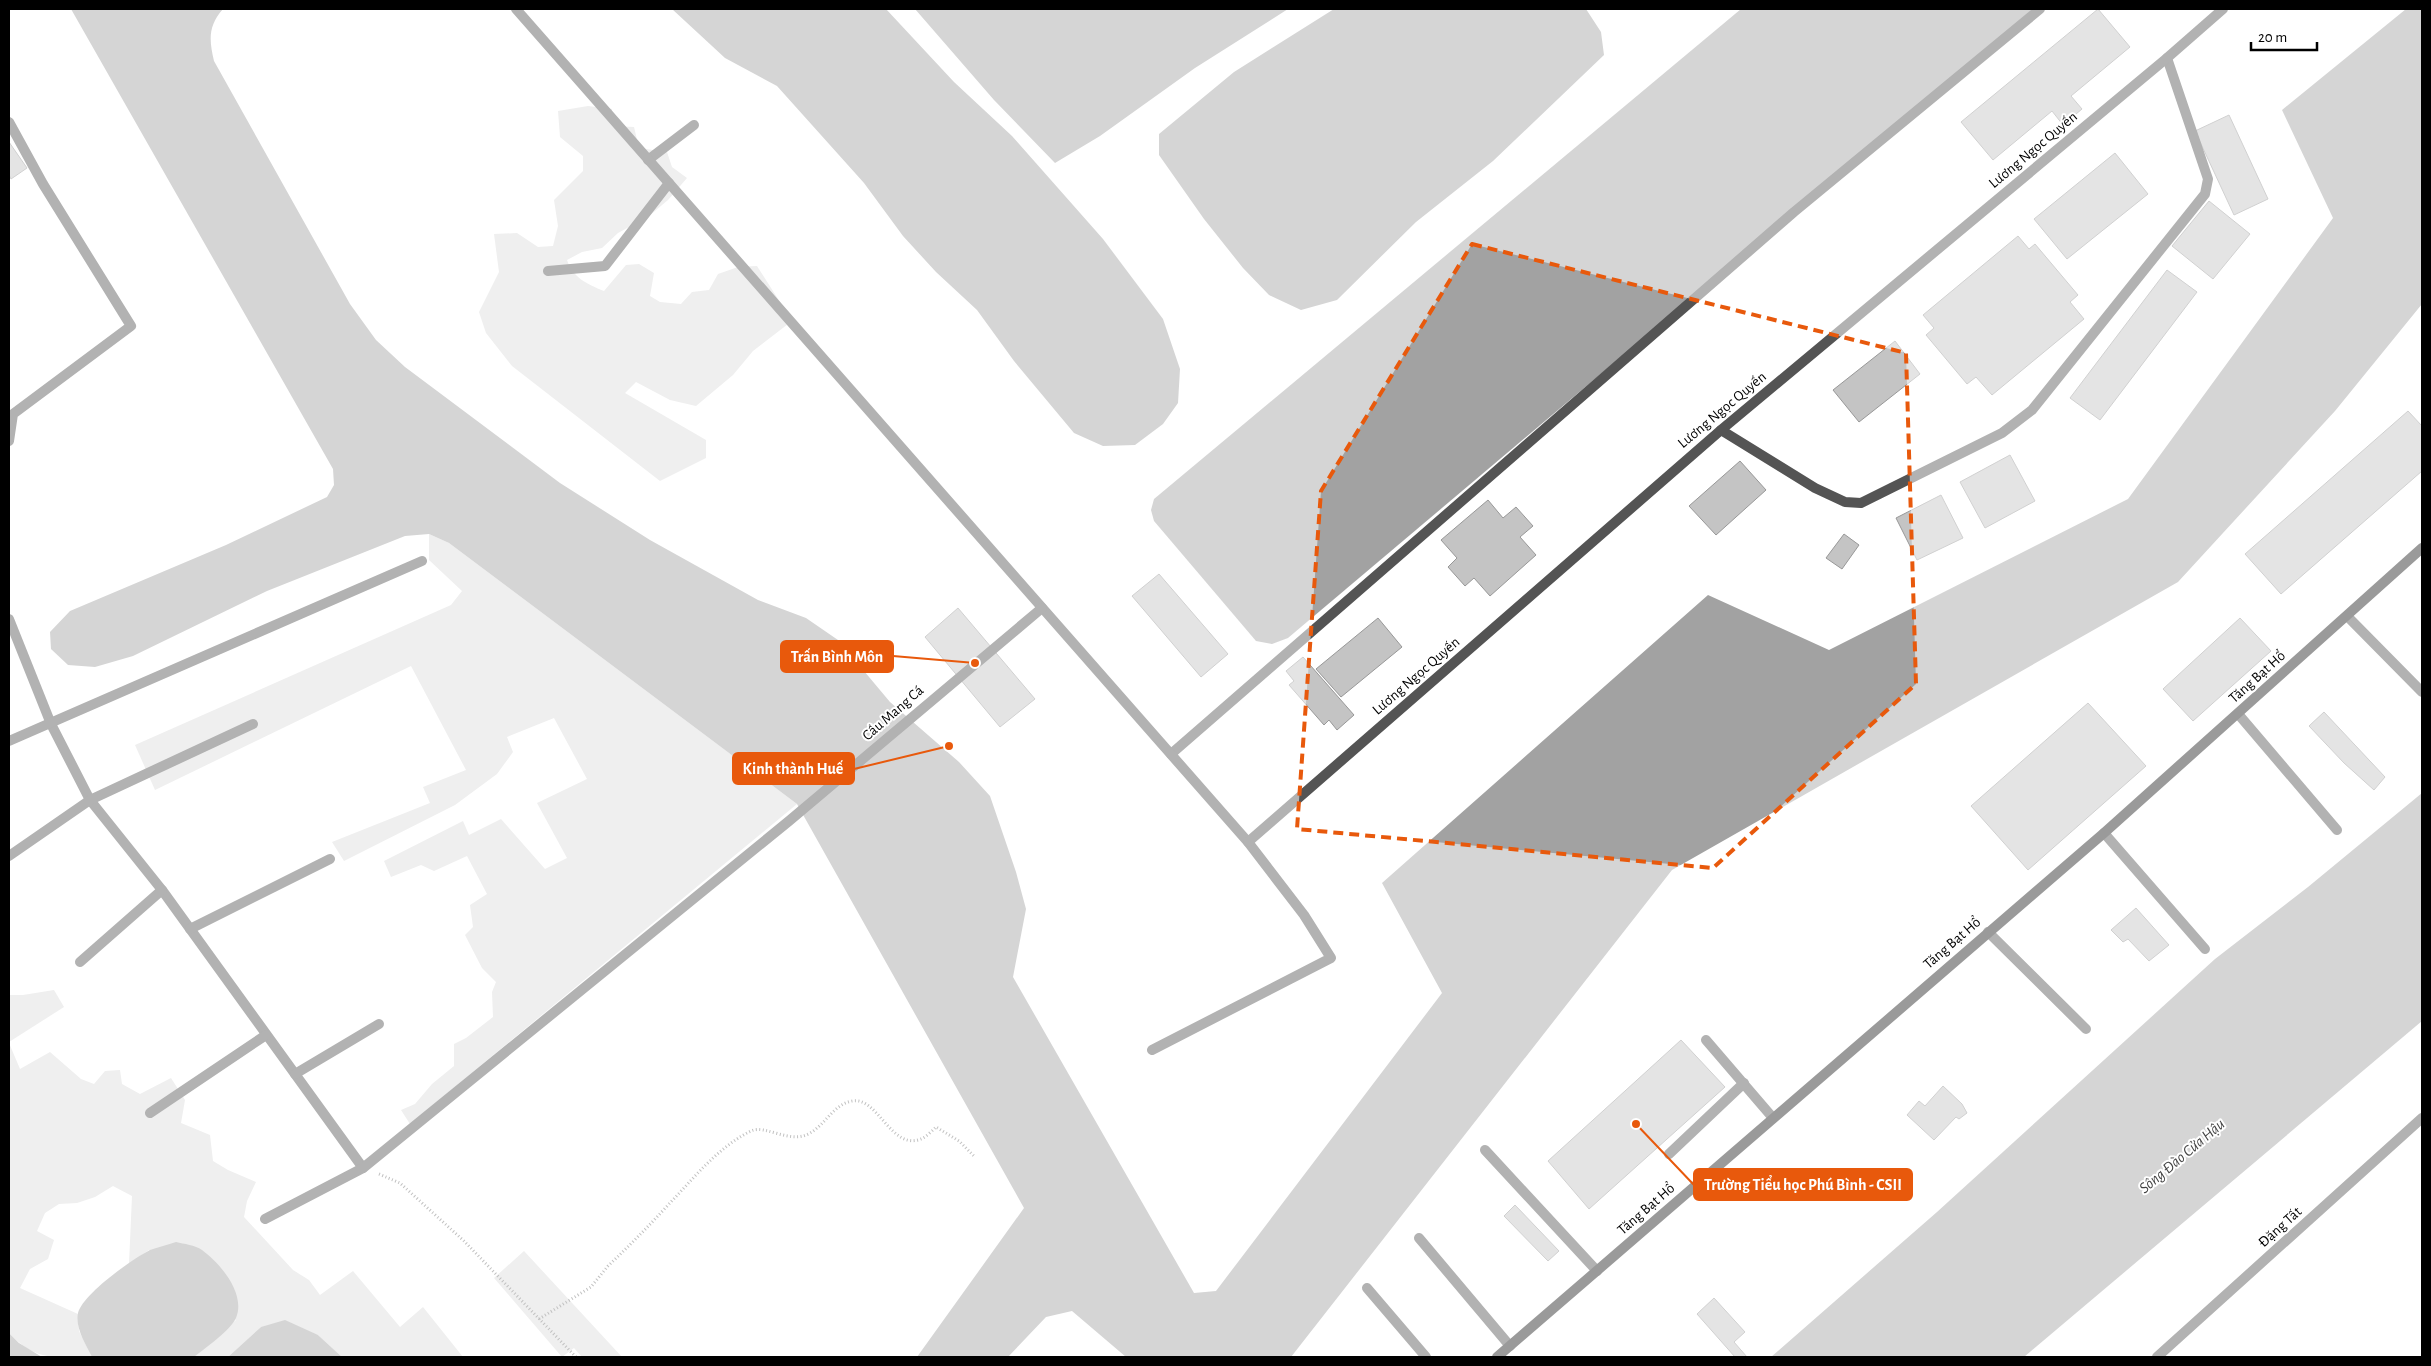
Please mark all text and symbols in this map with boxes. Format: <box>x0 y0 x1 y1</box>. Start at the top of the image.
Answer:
scale bar <box>2251 20 2317 52</box>
text: 20 m <box>2258 30 2287 45</box>
street label: Lương Ngọc Quyến <box>1986 109 2080 191</box>
street label: Lương Ngọc Quyến <box>1675 369 1769 451</box>
street label: Lương Ngọc Quyến <box>1370 634 1462 718</box>
callout: Trấn Bình Môn <box>781 641 893 672</box>
street label: Tăng Bạt Hổ <box>2225 647 2288 706</box>
text: Trấn Bình Môn <box>791 648 883 665</box>
street label: Cầu Mang Cá <box>860 683 926 743</box>
callout: Kinh thành Huế <box>733 753 854 784</box>
text: Kinh thành Huế <box>743 760 844 777</box>
street label: Tăng Bạt Hổ <box>1920 914 1983 972</box>
water label: Sông Đào Cửa Hậu <box>2136 1116 2228 1196</box>
callout: Trường Tiểu học Phú Bình - CSII <box>1694 1169 1912 1200</box>
text: Trường Tiểu học Phú Bình - CSII <box>1704 1175 1902 1193</box>
street label: Tăng Bạt Hổ <box>1614 1180 1677 1238</box>
street label: Đặng Tất <box>2256 1204 2305 1250</box>

